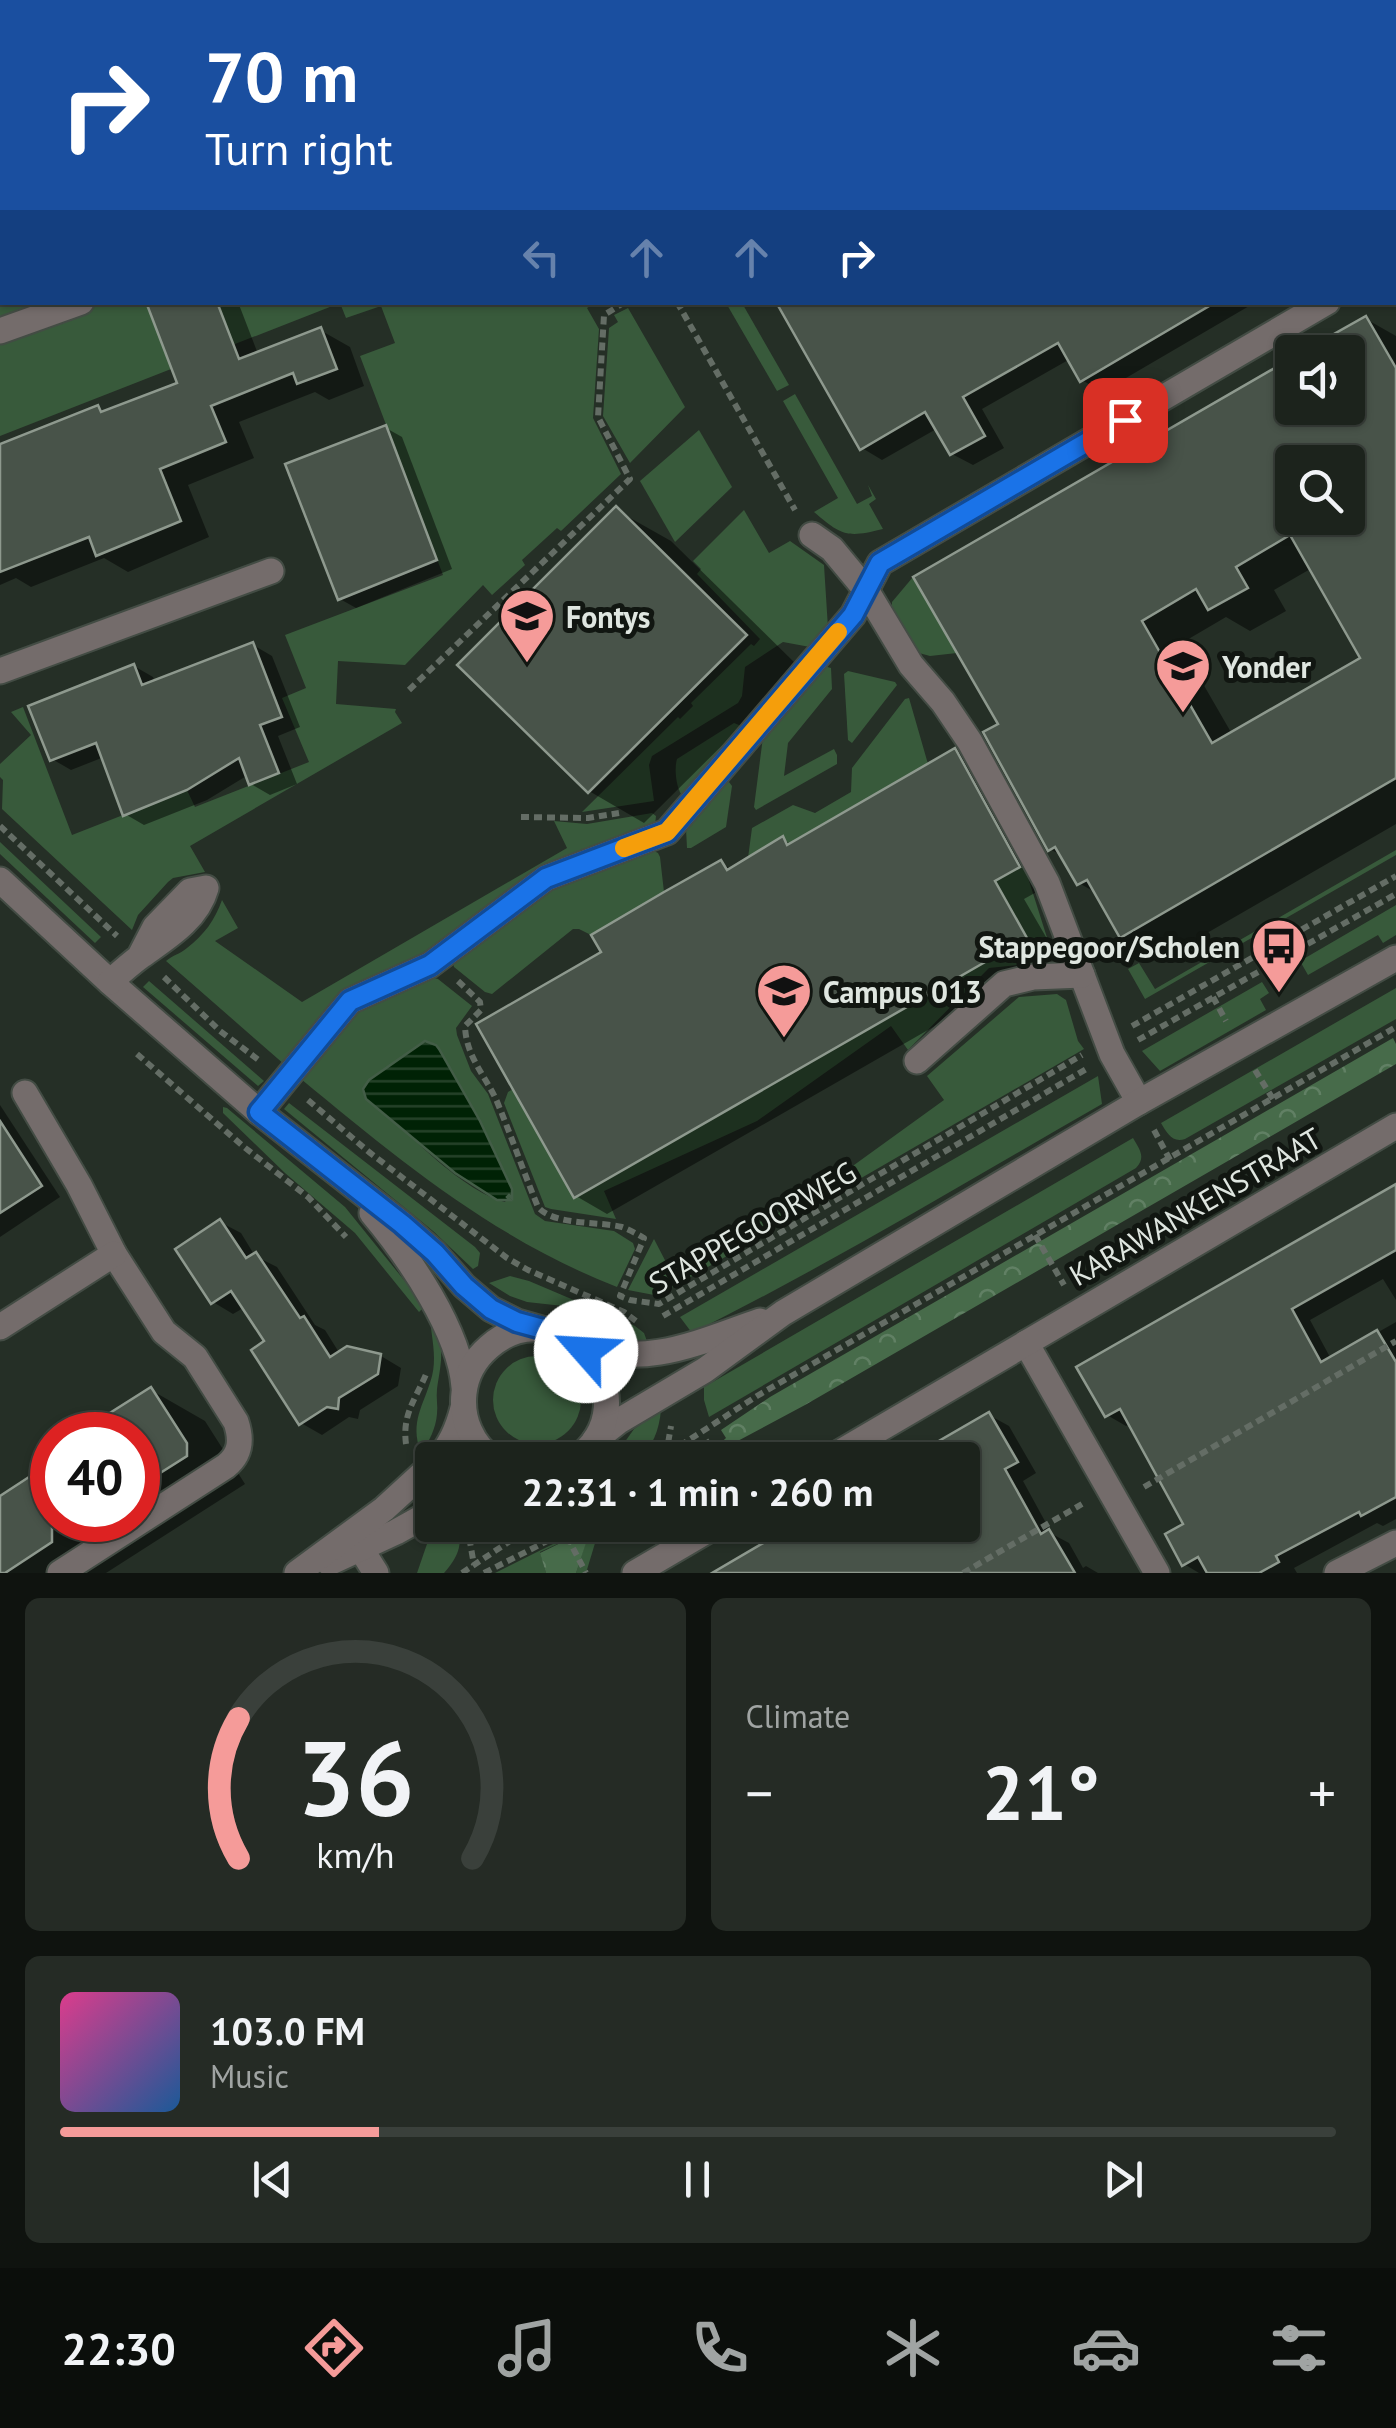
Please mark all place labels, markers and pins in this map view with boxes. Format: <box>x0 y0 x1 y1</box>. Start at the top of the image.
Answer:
pin <box>1083 378 1168 463</box>
school or university icon: Fontys <box>497 586 557 665</box>
place label: Fontys <box>566 597 650 636</box>
school or university icon: Yonder <box>1153 636 1213 715</box>
place label: Yonder <box>1221 647 1311 686</box>
bus stop icon: Stappegoor/Scholen <box>1249 916 1309 995</box>
place label: Stappegoor/Scholen <box>978 927 1240 966</box>
school or university icon: Campus 013 <box>754 961 814 1040</box>
place label: Campus 013 <box>823 972 982 1011</box>

